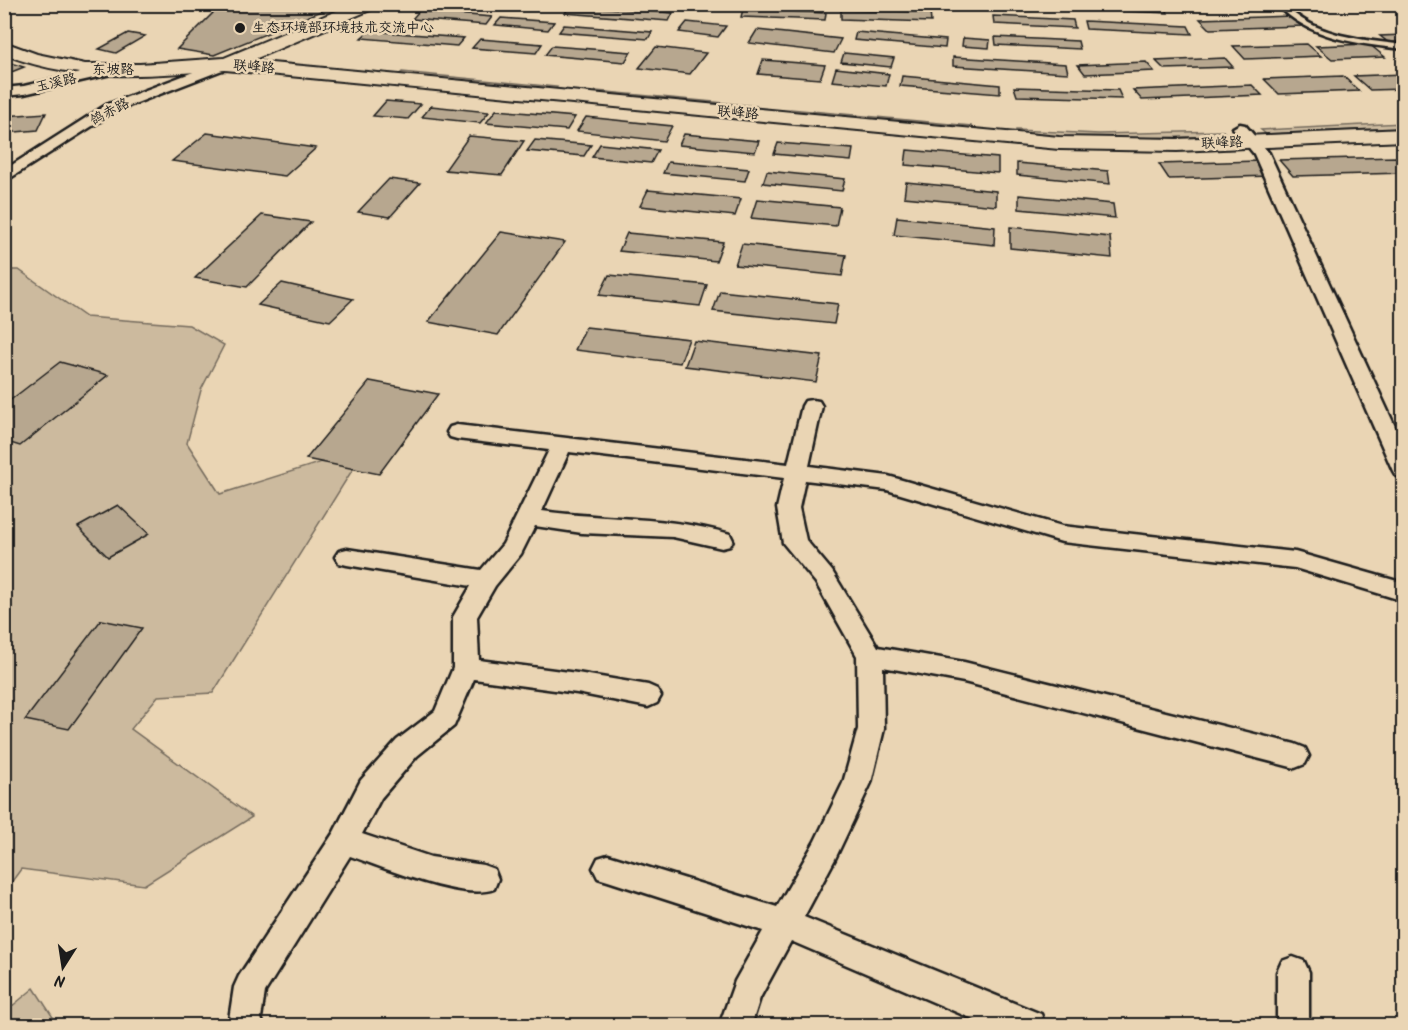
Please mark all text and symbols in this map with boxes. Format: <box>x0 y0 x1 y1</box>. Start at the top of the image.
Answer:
place label: 生态环境部环境技术交流中心 <box>252 17 434 39</box>
marker: 生态环境部环境技术交流中心 <box>233 21 247 35</box>
street label: 联峰路 <box>232 54 276 80</box>
street label: 东坡路 <box>92 59 134 81</box>
street label: 玉溪路 <box>33 68 79 98</box>
street label: 鸽赤路 <box>86 92 134 132</box>
street label: 联峰路 <box>716 100 760 126</box>
street label: 联峰路 <box>1200 131 1244 155</box>
north arrow <box>33 937 93 997</box>
text: N <box>53 967 68 993</box>

